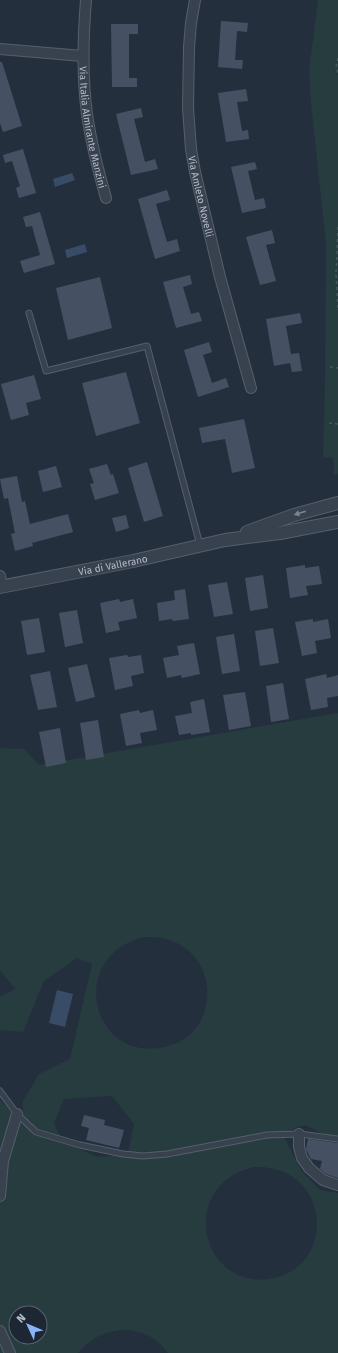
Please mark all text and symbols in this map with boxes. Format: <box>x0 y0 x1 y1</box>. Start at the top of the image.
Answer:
street label: Via Italia Almirante Manzini <box>77 66 108 190</box>
street label: Via Amleto Novelli <box>185 155 215 239</box>
one-way arrow <box>294 510 306 516</box>
street label: Via di Vallerano <box>77 553 149 579</box>
north arrow <box>8 1305 48 1345</box>
text: N <box>14 1311 28 1326</box>

